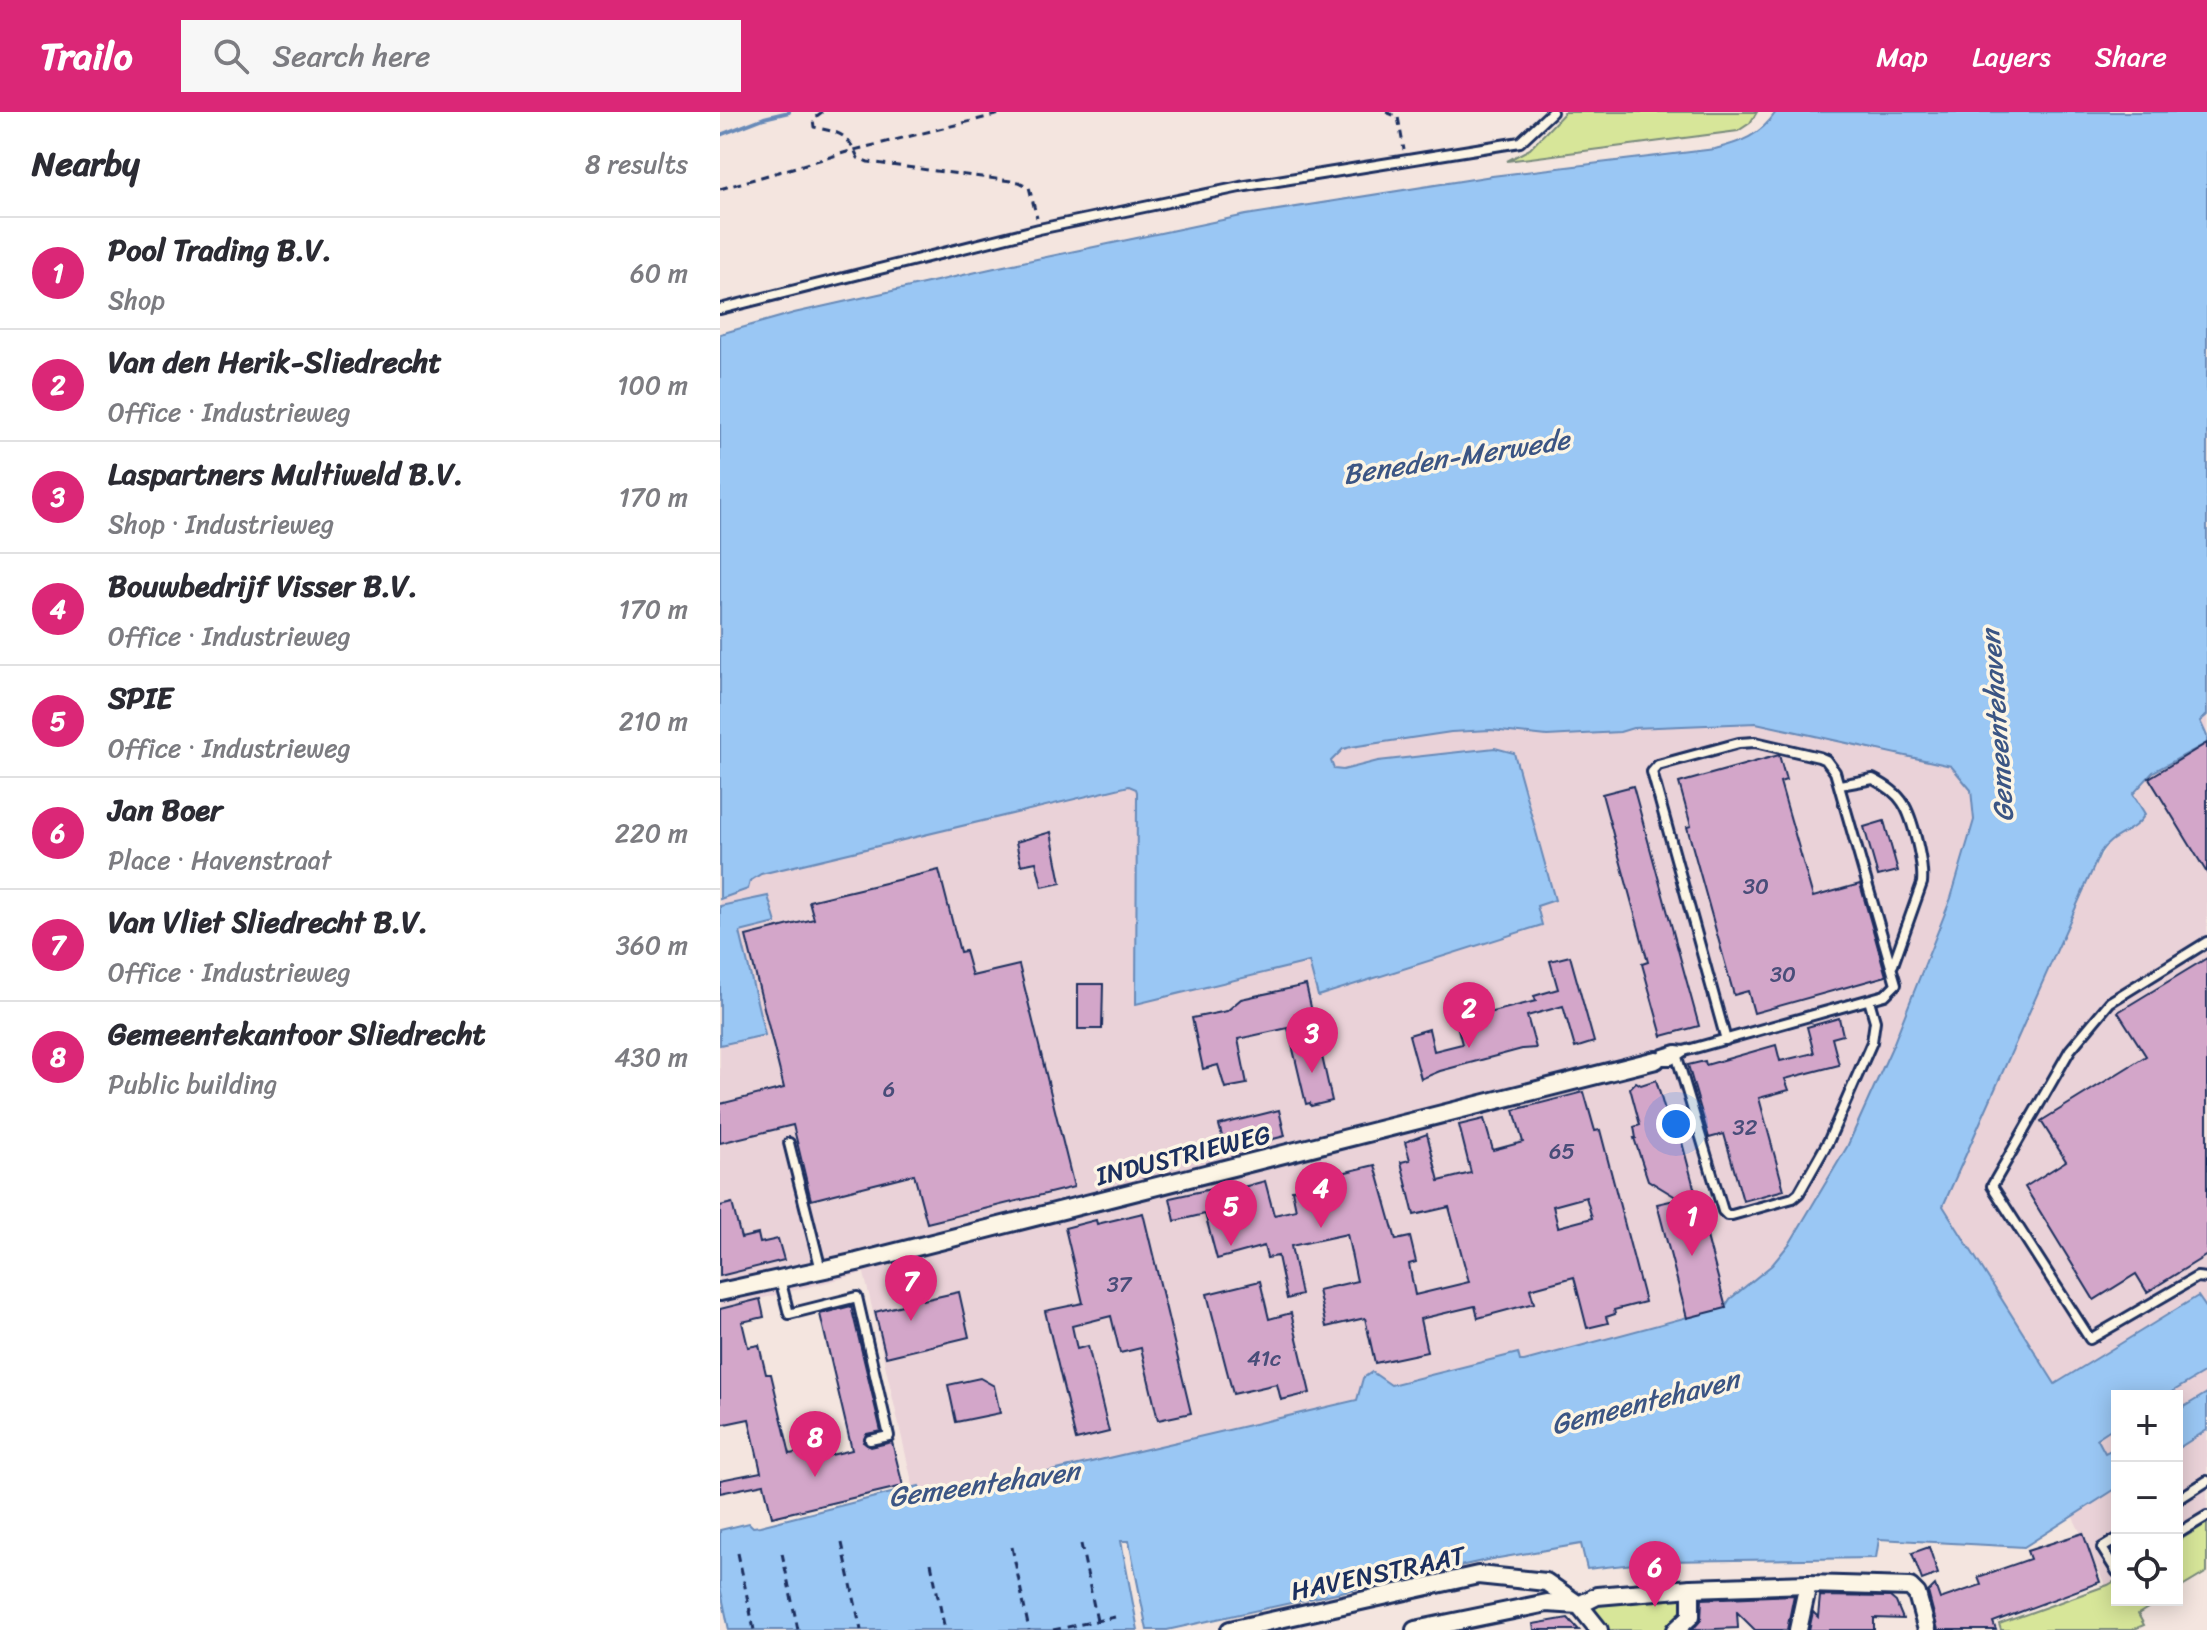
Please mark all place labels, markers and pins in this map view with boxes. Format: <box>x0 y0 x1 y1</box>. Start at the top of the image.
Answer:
pin: 2 <box>1443 982 1495 1048</box>
pin: 3 <box>1286 1007 1338 1073</box>
pin: 4 <box>1295 1162 1347 1228</box>
pin: 5 <box>1205 1180 1257 1246</box>
pin: 1 <box>1666 1190 1718 1256</box>
pin: 7 <box>885 1255 937 1321</box>
pin: 8 <box>789 1411 841 1477</box>
pin: 6 <box>1629 1541 1681 1607</box>

